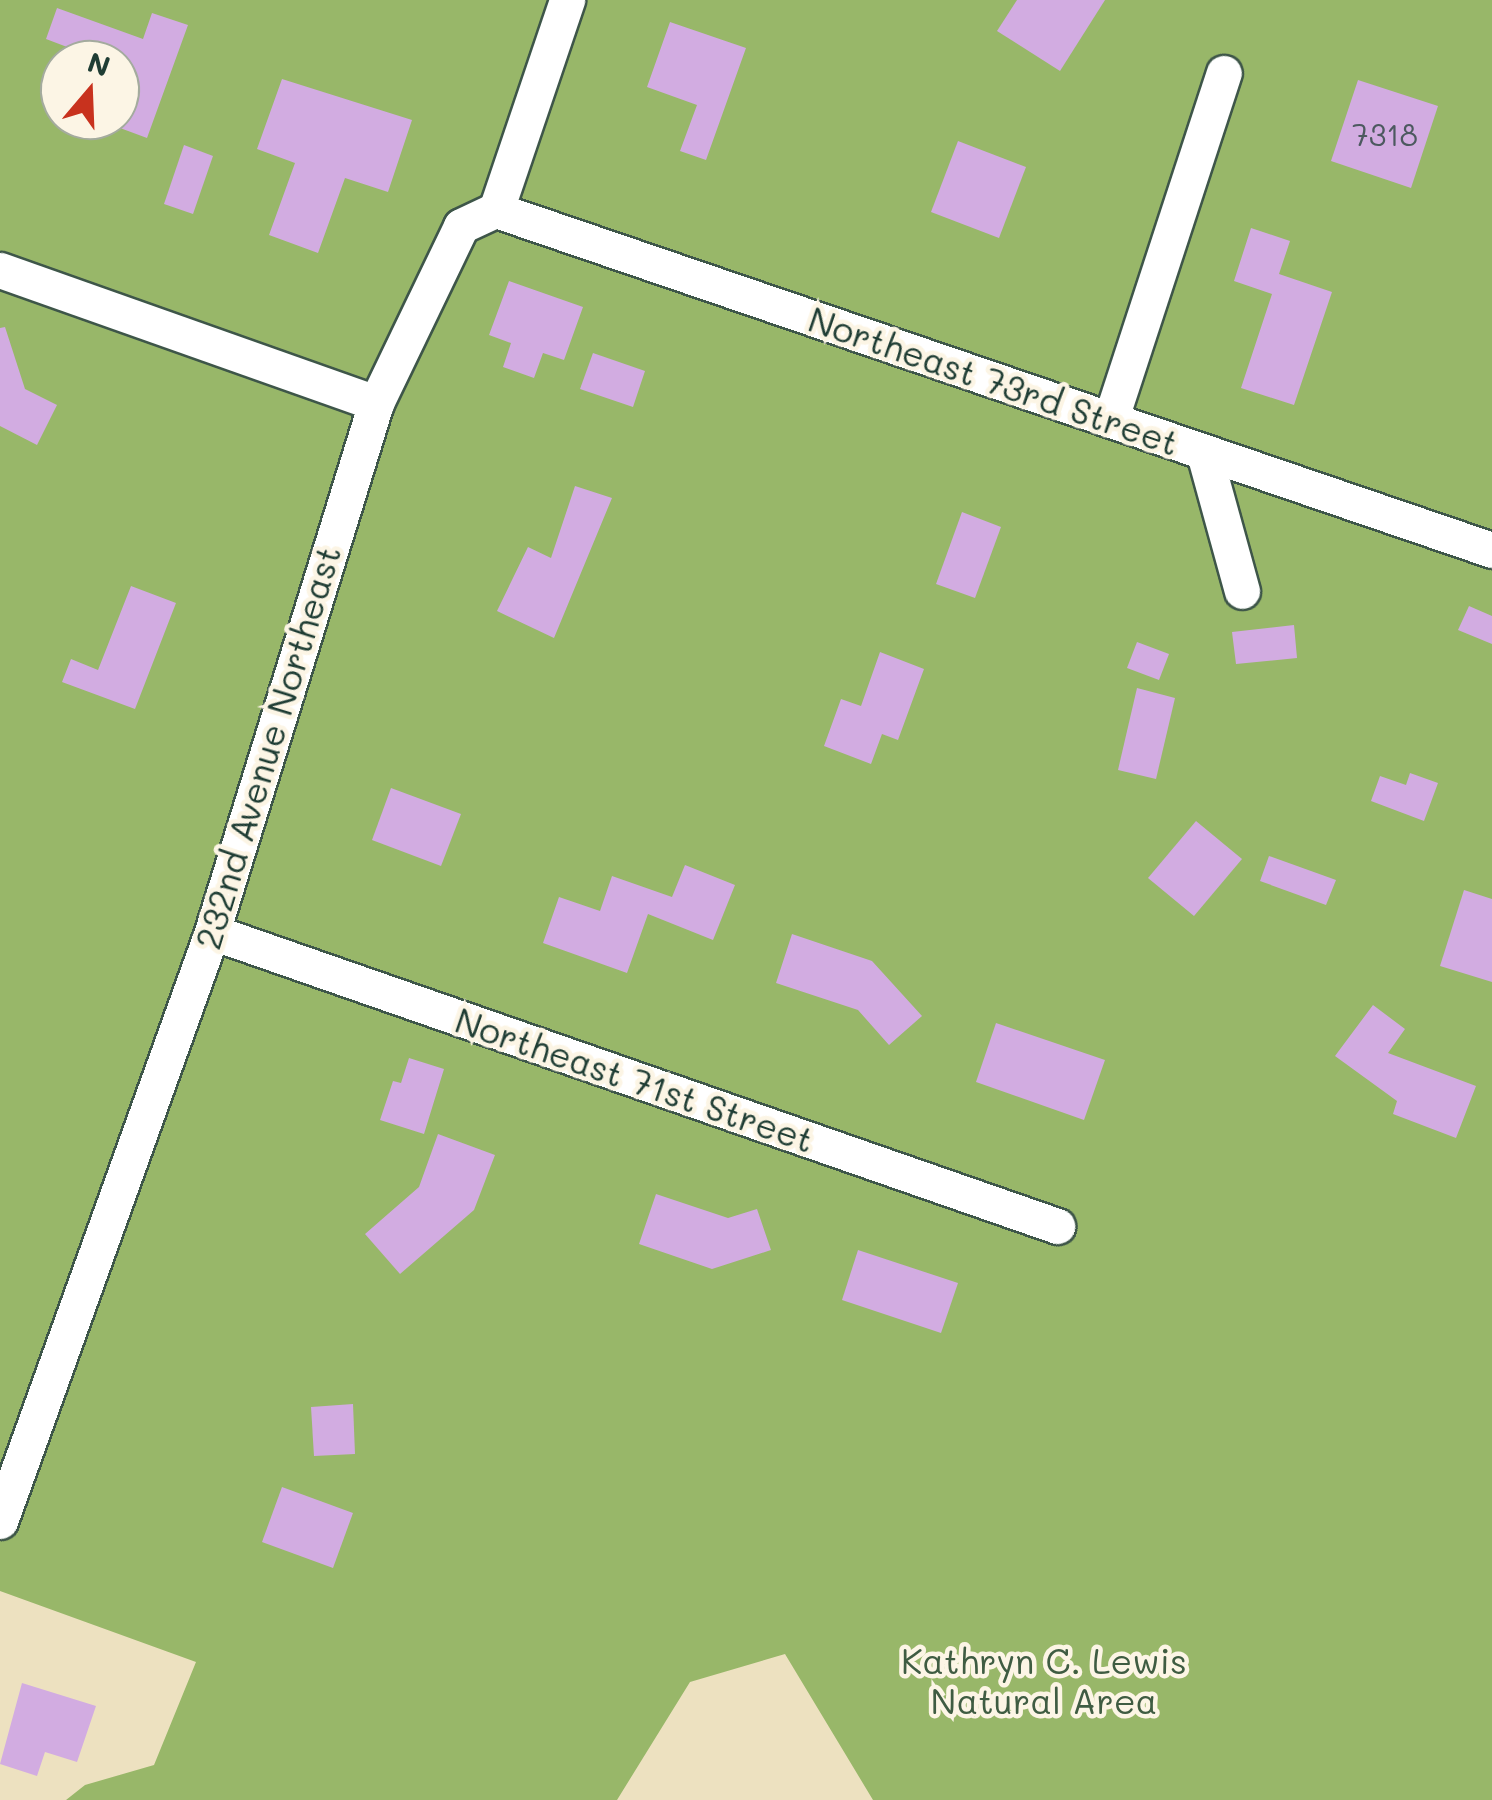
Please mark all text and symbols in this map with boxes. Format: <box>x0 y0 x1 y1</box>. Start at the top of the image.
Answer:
north arrow <box>40 40 140 140</box>
text: N <box>83 43 115 84</box>
house number: 7318 <box>1352 116 1418 152</box>
street label: Northeast 73rd Street <box>803 297 1185 463</box>
street label: 232nd Avenue Northeast <box>186 540 348 954</box>
street label: Northeast 71st Street <box>450 998 820 1160</box>
park label: Kathryn C. Lewis Natural Area <box>901 1639 1187 1721</box>

